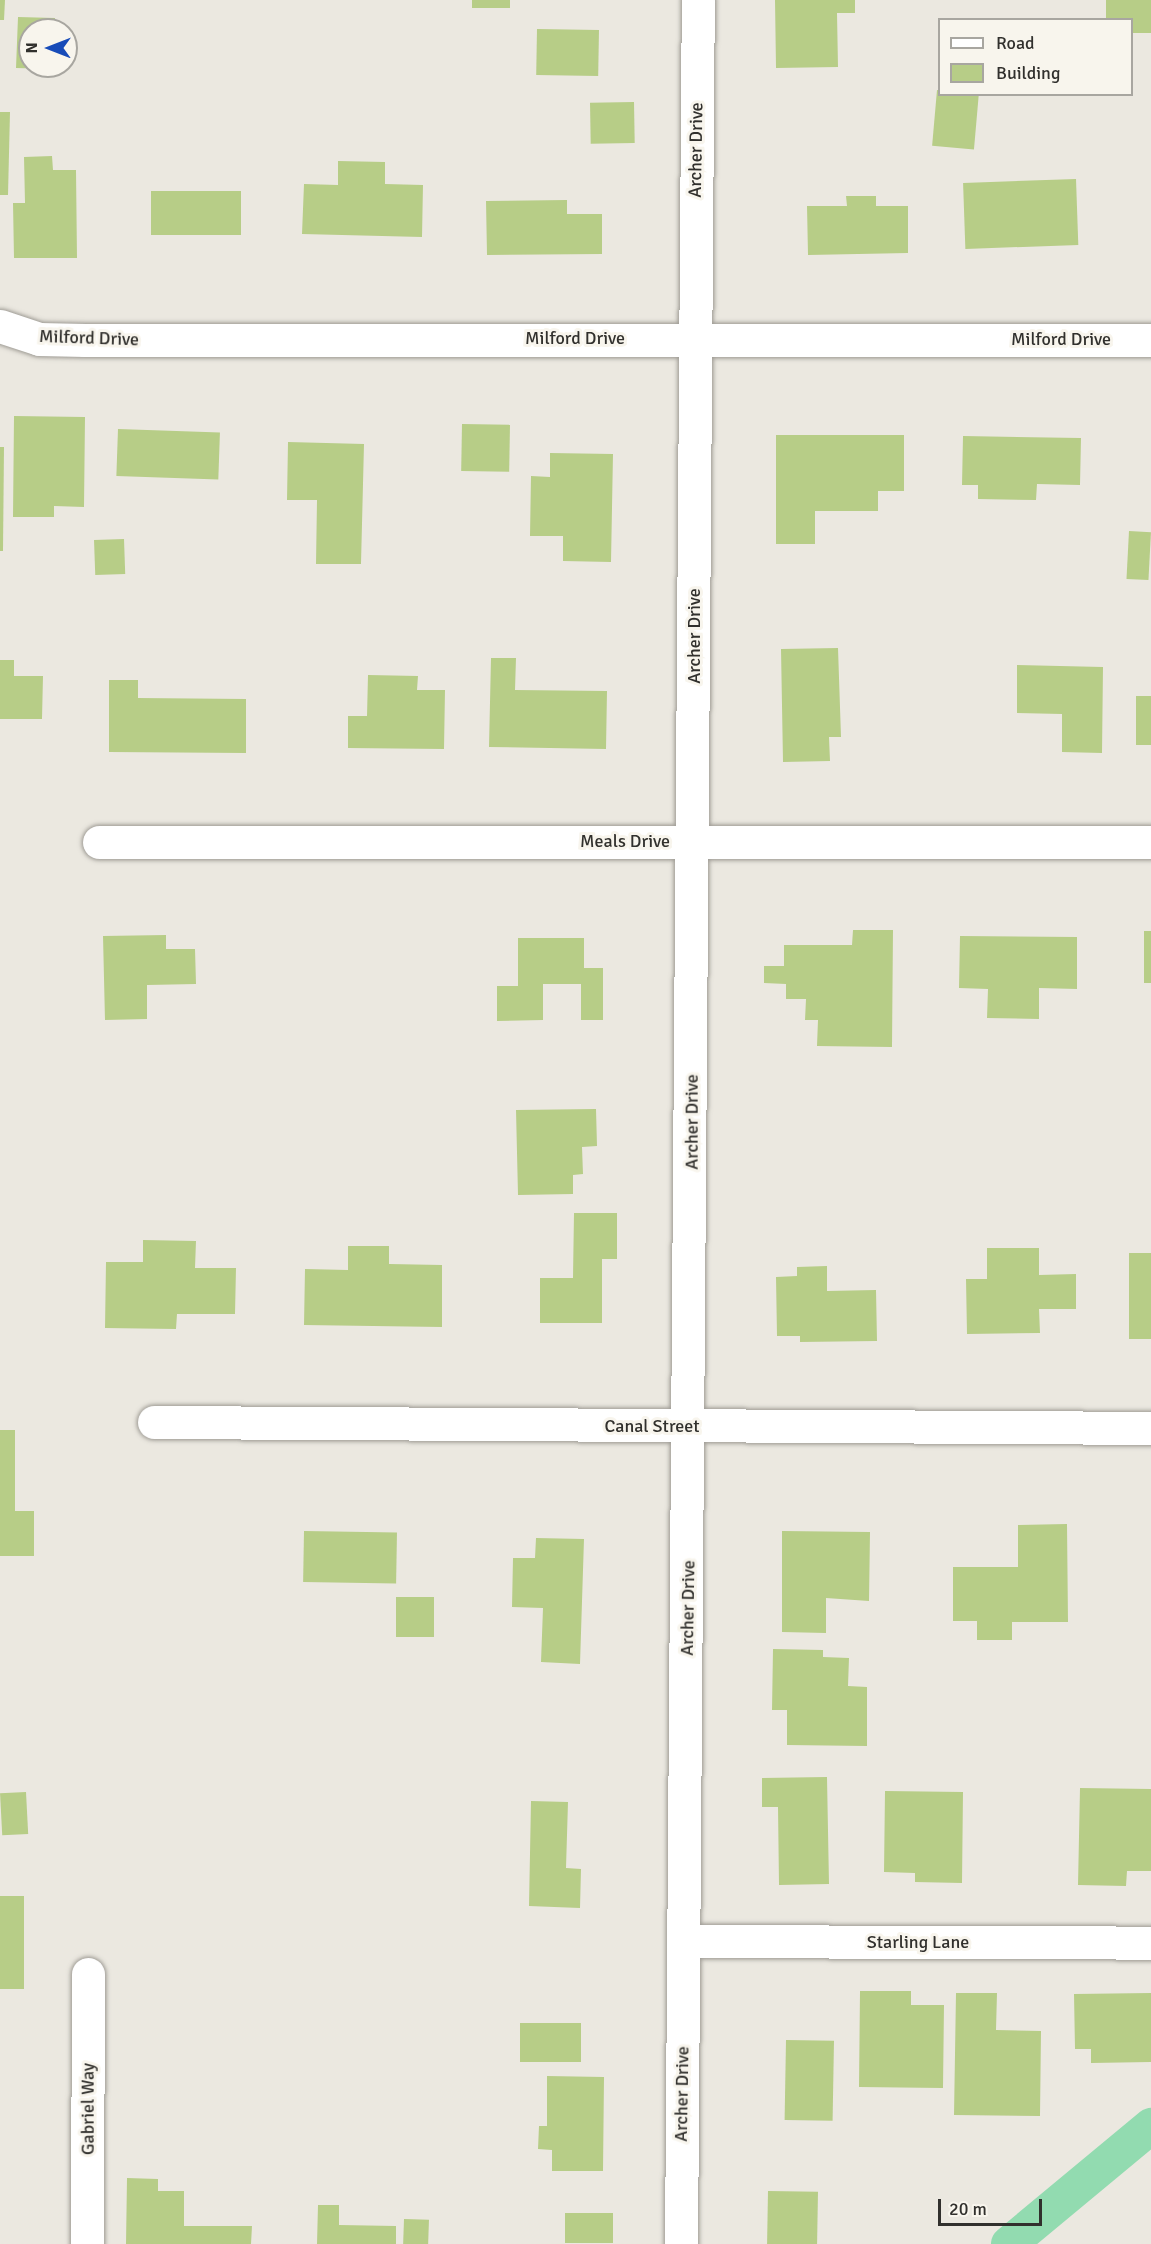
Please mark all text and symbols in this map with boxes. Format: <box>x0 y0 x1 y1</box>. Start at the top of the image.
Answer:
north arrow <box>18 18 78 78</box>
legend <box>938 18 1133 96</box>
text: Road <box>996 32 1035 54</box>
text: N <box>22 42 42 54</box>
text: Building <box>996 62 1060 84</box>
street label: Archer Drive <box>684 102 708 198</box>
street label: Milford Drive <box>39 325 139 351</box>
street label: Milford Drive <box>525 327 625 349</box>
street label: Milford Drive <box>1011 328 1111 350</box>
street label: Archer Drive <box>683 588 705 684</box>
street label: Meals Drive <box>580 830 670 852</box>
street label: Archer Drive <box>681 1074 703 1170</box>
street label: Canal Street <box>605 1415 699 1437</box>
street label: Archer Drive <box>676 1560 700 1656</box>
street label: Starling Lane <box>867 1931 969 1953</box>
street label: Archer Drive <box>670 2046 694 2142</box>
street label: Gabriel Way <box>77 2063 99 2155</box>
scale bar <box>941 2187 1044 2225</box>
text: 20 m <box>949 2198 987 2220</box>

